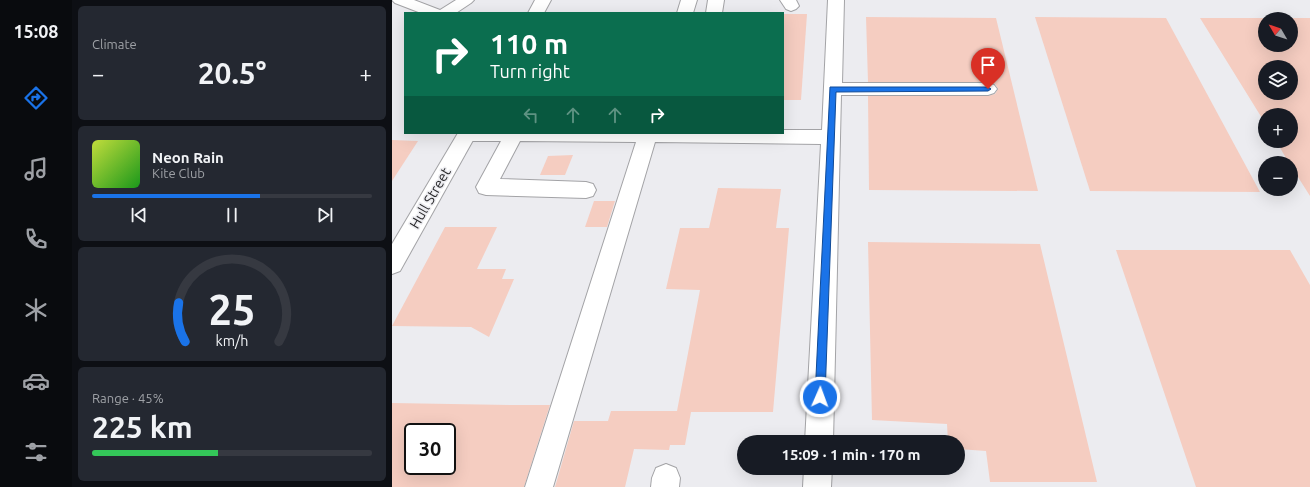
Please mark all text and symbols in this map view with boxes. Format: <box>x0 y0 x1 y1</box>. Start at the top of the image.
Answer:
north arrow <box>1258 12 1298 52</box>
map controls <box>1258 12 1298 196</box>
text: 15:08 <box>13 21 59 41</box>
icon: right <box>424 28 476 80</box>
text: 110 m <box>490 28 568 59</box>
text: Climate <box>92 37 137 51</box>
pin <box>971 48 1005 89</box>
icon: arrive <box>977 54 999 76</box>
text: 20.5° <box>198 56 266 90</box>
button: layers <box>1258 60 1298 100</box>
text: − <box>92 61 104 86</box>
text: + <box>360 61 372 86</box>
text: Turn right <box>490 61 570 81</box>
icon: directions <box>22 84 50 112</box>
icon: left <box>520 104 542 126</box>
icon: ahead <box>562 104 584 126</box>
icon: ahead <box>604 104 626 126</box>
icon: right <box>646 104 668 126</box>
button: + <box>1258 108 1298 148</box>
text: Neon Rain <box>152 149 224 166</box>
icon: music <box>22 155 50 183</box>
button: − <box>1258 156 1298 196</box>
street label: Hull Street <box>406 164 454 231</box>
text: Kite Club <box>152 166 205 180</box>
icon: previous <box>128 204 150 226</box>
icon: pause <box>221 204 243 226</box>
icon: next <box>314 204 336 226</box>
icon: phone <box>22 225 50 253</box>
text: 25 <box>209 285 255 332</box>
icon: climate <box>22 296 50 324</box>
text: km/h <box>216 332 248 348</box>
icon: car <box>22 367 50 395</box>
position arrow <box>799 376 841 418</box>
text: Range · 45% <box>92 391 164 405</box>
text: 225 km <box>92 410 193 444</box>
speed limit sign: 30 <box>404 423 456 475</box>
icon: filters <box>22 438 50 466</box>
text: 15:09 · 1 min · 170 m <box>782 446 920 463</box>

